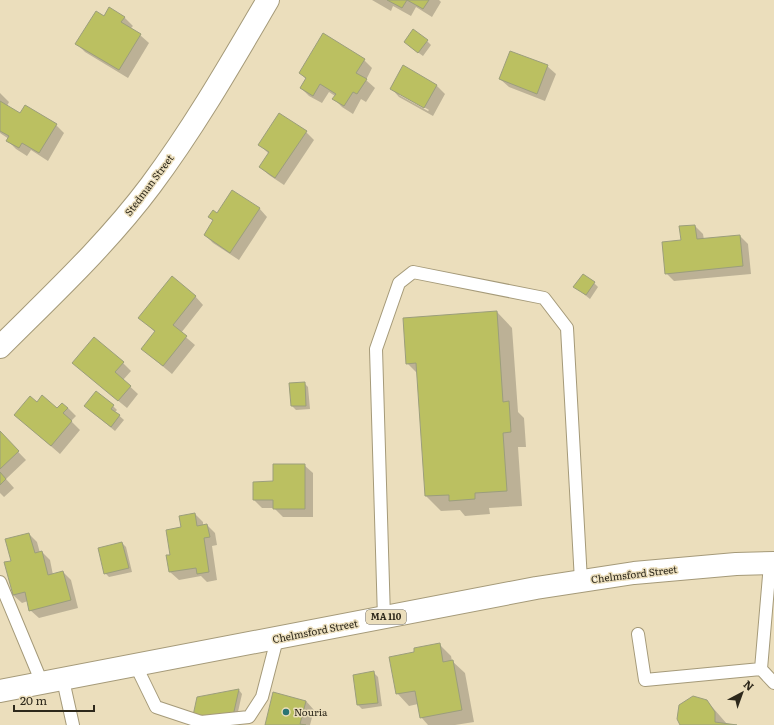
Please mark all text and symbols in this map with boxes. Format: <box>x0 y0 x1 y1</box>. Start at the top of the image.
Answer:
street label: Stedman Street <box>121 151 177 219</box>
street label: Chelmsford Street <box>590 561 678 586</box>
road number: MA 110 <box>366 610 406 624</box>
street label: Chelmsford Street <box>271 615 359 646</box>
north arrow <box>722 673 762 713</box>
text: N <box>740 676 758 694</box>
scale bar <box>14 687 94 713</box>
text: 20 m <box>20 691 47 709</box>
place label: Nouria <box>294 704 328 719</box>
marker: Nouria <box>281 707 291 717</box>

